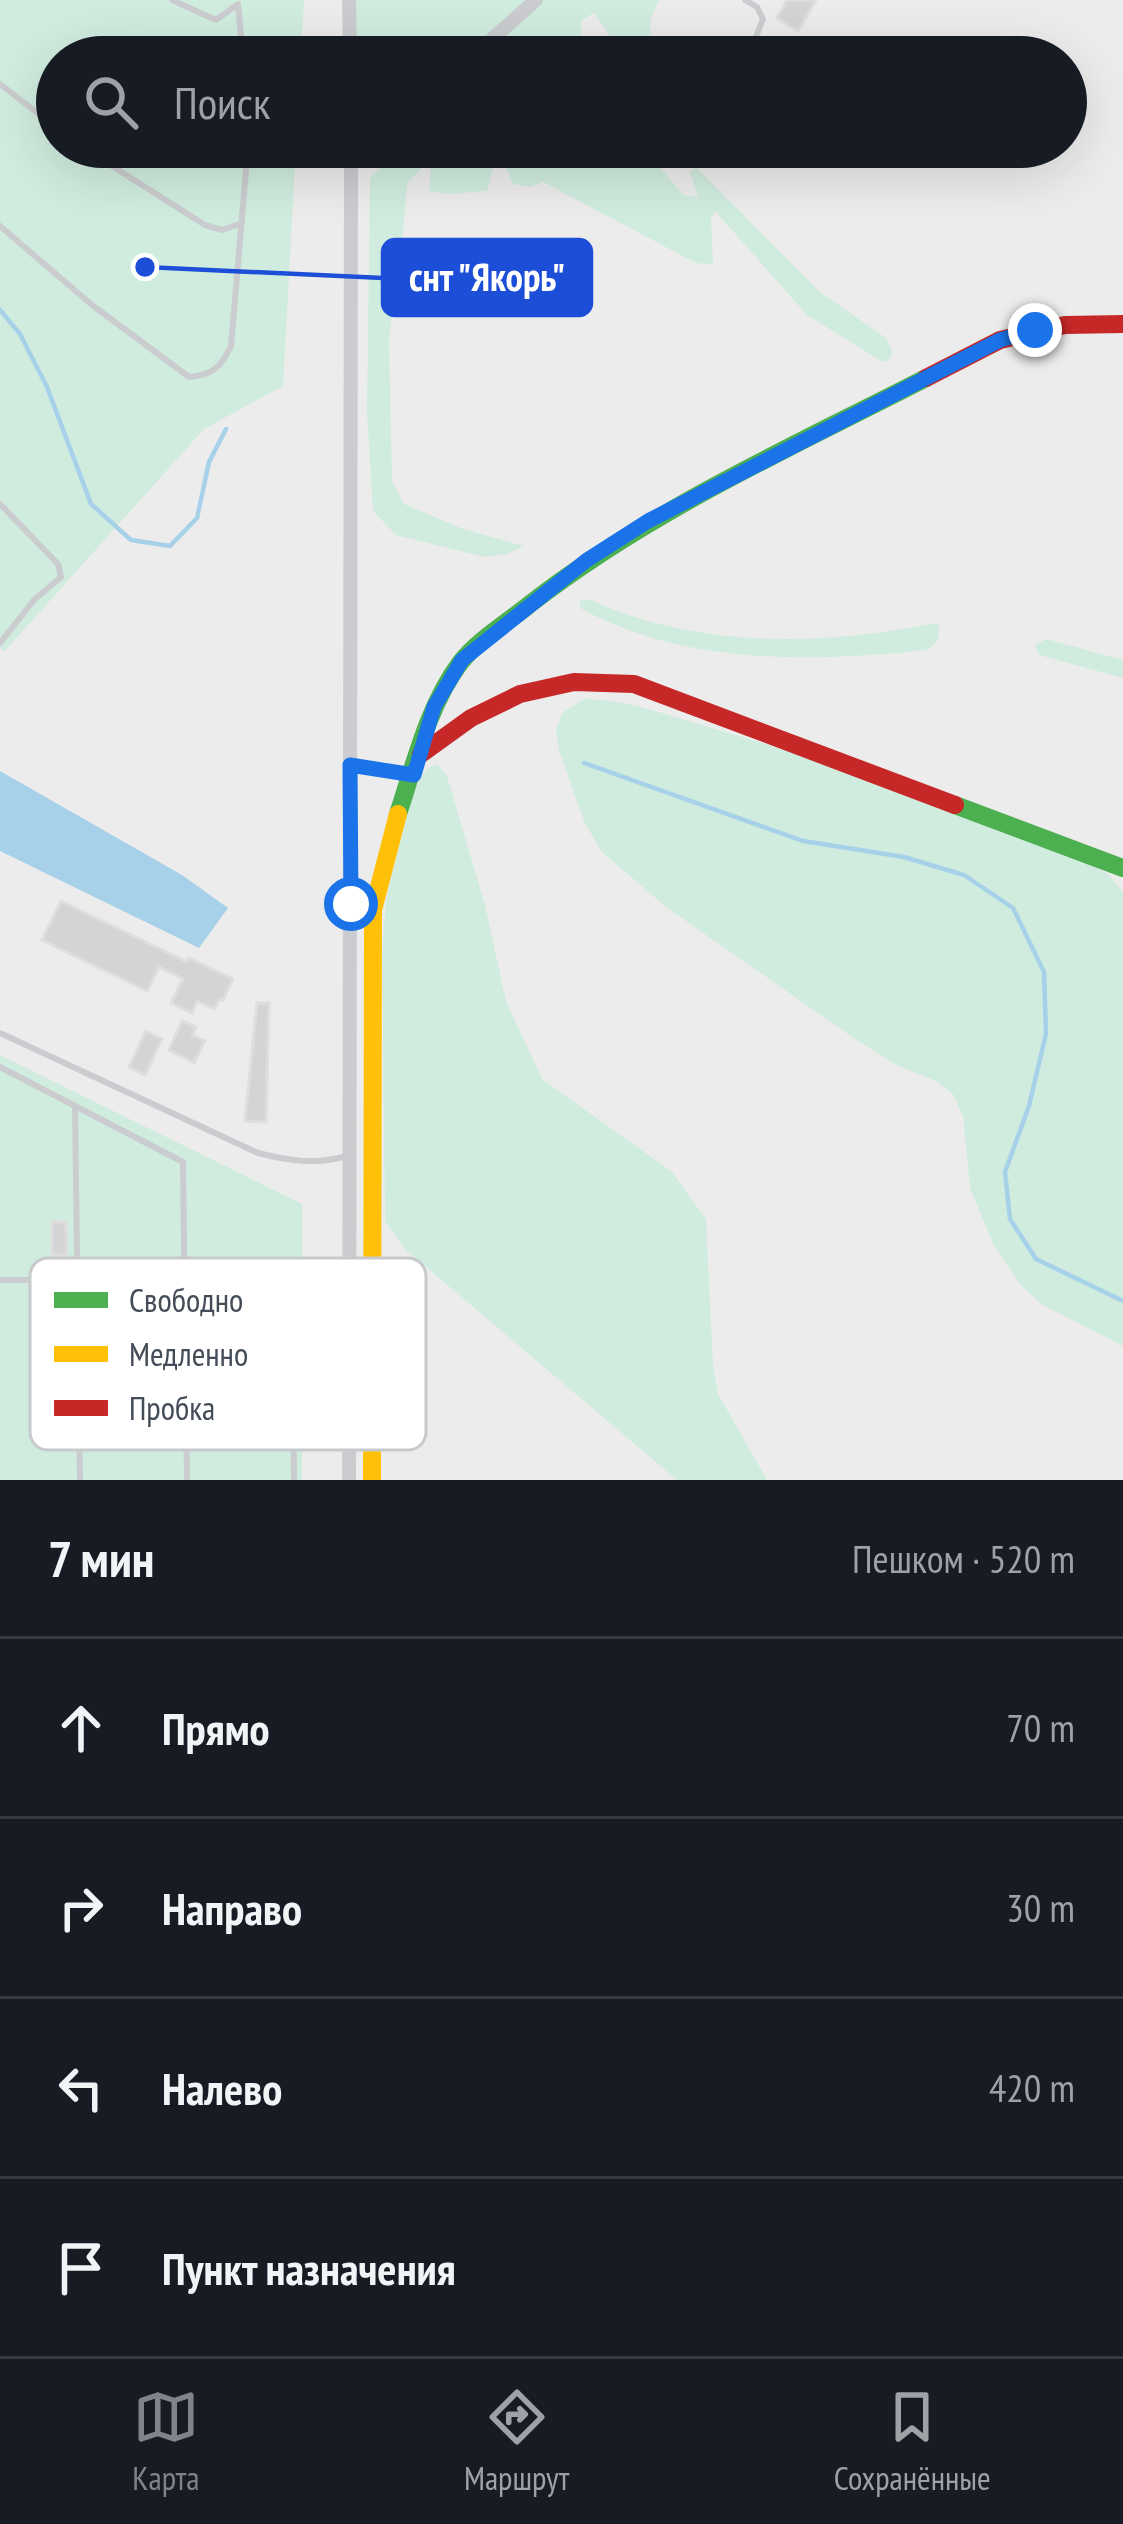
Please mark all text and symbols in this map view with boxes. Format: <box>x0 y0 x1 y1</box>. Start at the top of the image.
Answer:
search box <box>36 36 1087 168</box>
icon: search <box>78 69 144 135</box>
text: Поиск <box>174 73 270 131</box>
callout: снт "Якорь" <box>383 240 591 315</box>
text: снт "Якорь" <box>409 251 565 302</box>
route end <box>1008 303 1062 357</box>
route start <box>324 877 378 931</box>
legend <box>30 1258 426 1450</box>
text: Свободно <box>129 1278 243 1321</box>
text: Медленно <box>129 1332 248 1375</box>
text: Пробка <box>129 1386 215 1429</box>
text: 7 мин <box>48 1525 155 1591</box>
text: Пешком · 520 m <box>852 1533 1075 1584</box>
icon: ahead <box>48 1695 114 1761</box>
text: Прямо <box>162 1699 270 1757</box>
text: 70 m <box>1006 1702 1075 1753</box>
icon: right <box>48 1875 114 1941</box>
text: Направо <box>162 1879 302 1937</box>
text: 30 m <box>1006 1882 1075 1933</box>
icon: left <box>48 2055 114 2121</box>
text: Налево <box>162 2059 282 2117</box>
text: 420 m <box>989 2062 1075 2113</box>
icon: arrive <box>48 2235 114 2301</box>
text: Пункт назначения <box>162 2239 456 2297</box>
tab: Карта <box>132 2384 199 2499</box>
tab: Маршрут <box>464 2384 569 2499</box>
tab: Сохранённые <box>834 2384 991 2499</box>

